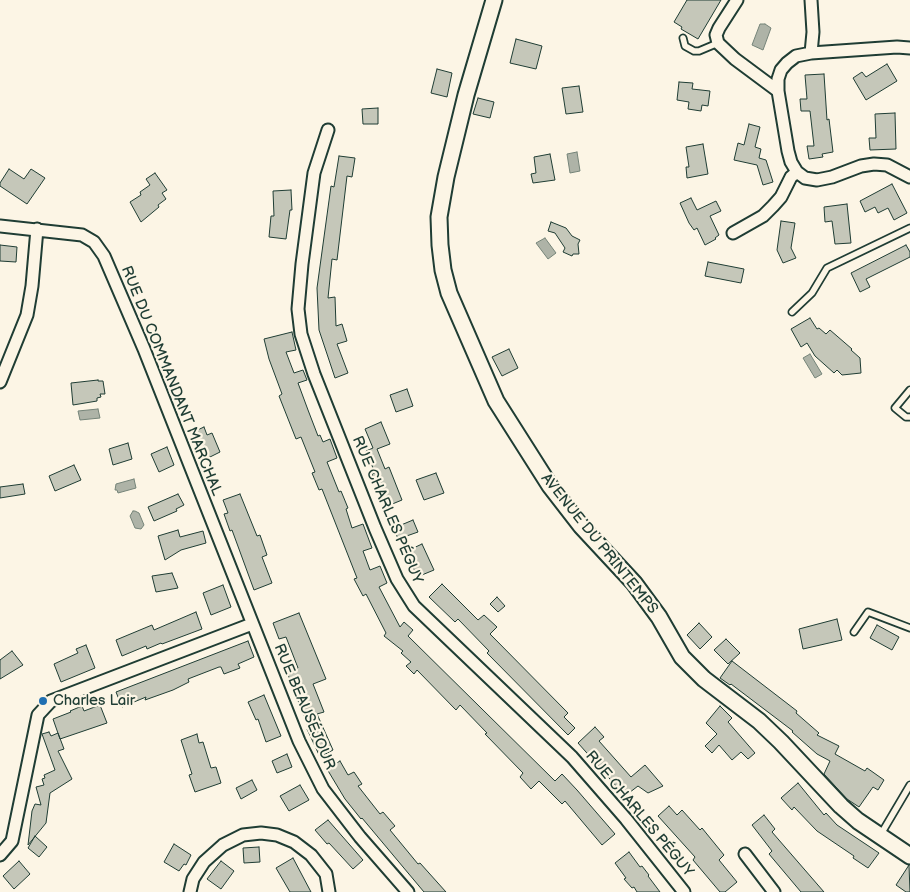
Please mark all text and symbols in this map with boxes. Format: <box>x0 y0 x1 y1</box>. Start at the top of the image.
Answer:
street label: RUE DU COMMANDANT MARCHAL <box>117 264 225 498</box>
street label: RUE CHARLES PÉGUY <box>348 434 426 586</box>
street label: AVENUE DU PRINTEMPS <box>537 470 661 618</box>
street label: RUE BEAUSÉJOUR <box>269 641 339 773</box>
place label: Charles Lair <box>53 692 135 710</box>
marker: Charles Lair <box>37 695 49 707</box>
street label: RUE CHARLES PÉGUY <box>581 748 697 880</box>

